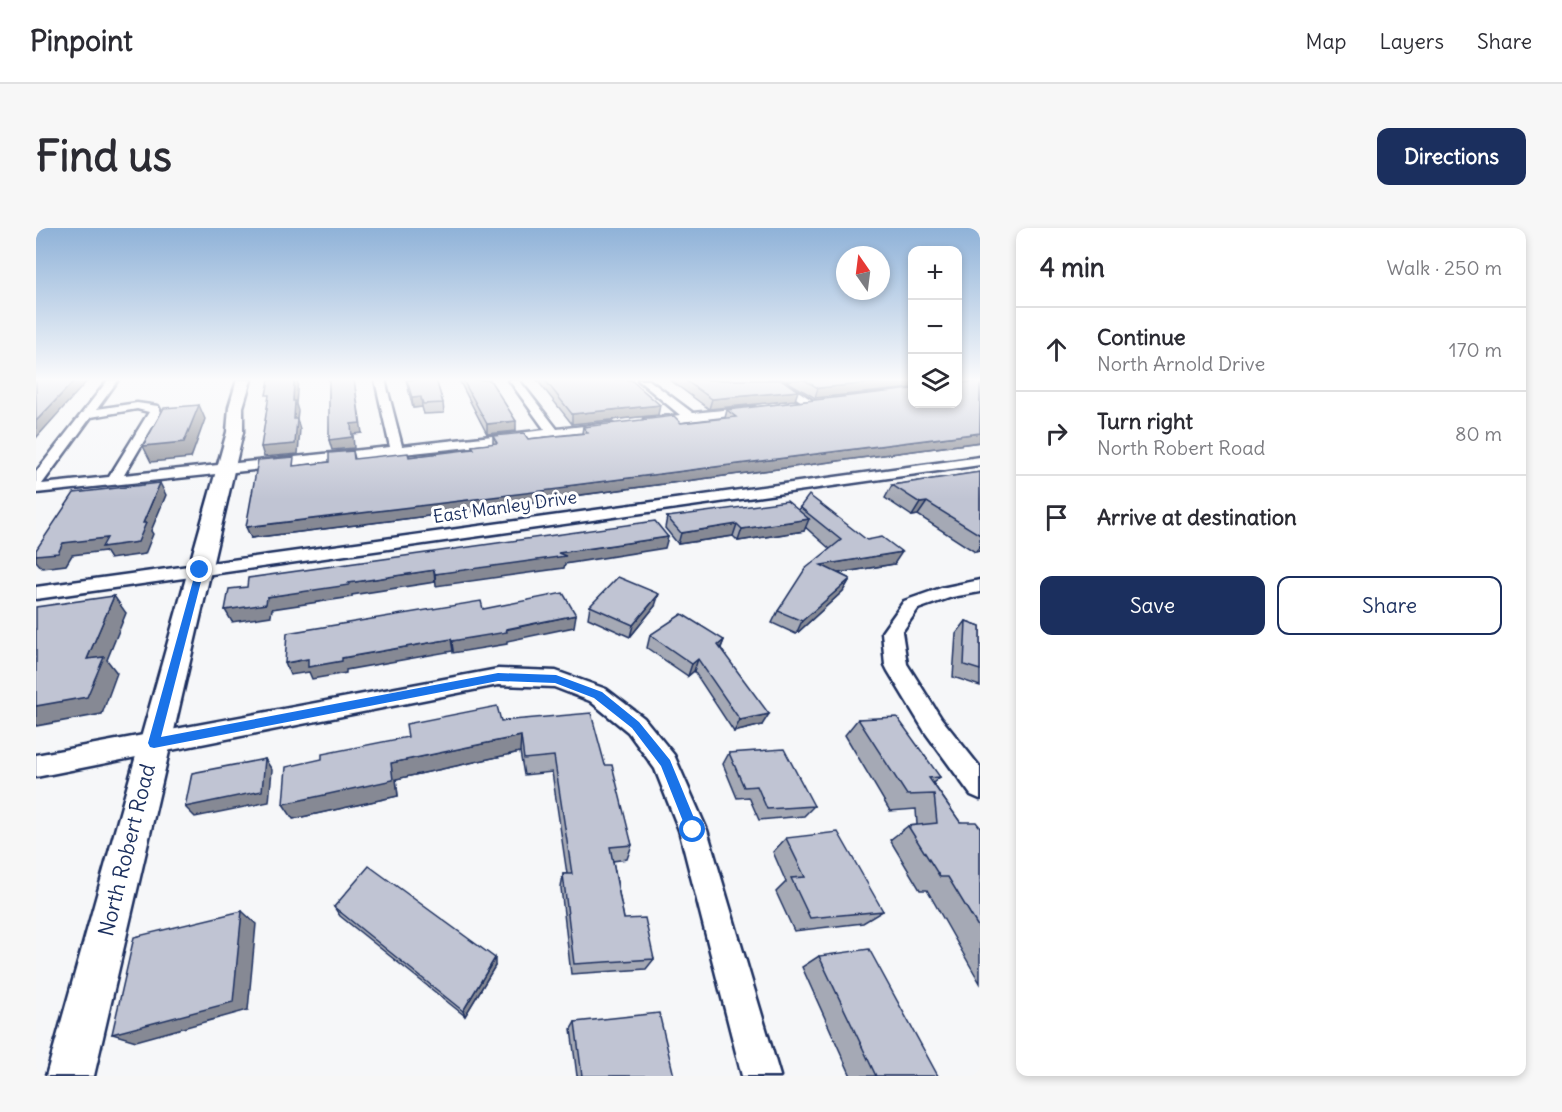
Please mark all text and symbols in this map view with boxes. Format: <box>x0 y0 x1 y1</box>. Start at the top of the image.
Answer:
text: Pinpoint <box>30 23 133 59</box>
text: Map <box>1306 28 1346 55</box>
text: Layers <box>1379 28 1444 55</box>
text: Share <box>1477 28 1532 55</box>
button: Directions <box>1377 128 1526 185</box>
text: Find us <box>36 130 172 182</box>
north arrow <box>836 246 890 300</box>
map controls <box>908 246 962 408</box>
button: + <box>908 246 962 300</box>
text: 4 min <box>1040 251 1105 284</box>
text: Walk · 250 m <box>1387 255 1502 280</box>
button: − <box>908 300 962 354</box>
text: Continue <box>1097 323 1186 351</box>
icon: ahead <box>1040 333 1073 366</box>
text: 170 m <box>1449 337 1502 362</box>
text: North Arnold Drive <box>1097 351 1265 376</box>
button: layers <box>908 354 962 408</box>
text: Turn right <box>1097 407 1193 435</box>
icon: right <box>1040 417 1073 450</box>
text: 80 m <box>1455 421 1502 446</box>
text: North Robert Road <box>1097 435 1265 460</box>
street label: East Manley Drive <box>431 485 578 528</box>
icon: arrive <box>1040 501 1073 534</box>
text: Arrive at destination <box>1097 503 1297 531</box>
route end <box>186 556 212 582</box>
button: Save <box>1040 576 1265 635</box>
button: Share <box>1277 576 1502 635</box>
street label: North Robert Road <box>92 761 161 939</box>
route start <box>679 816 705 842</box>

